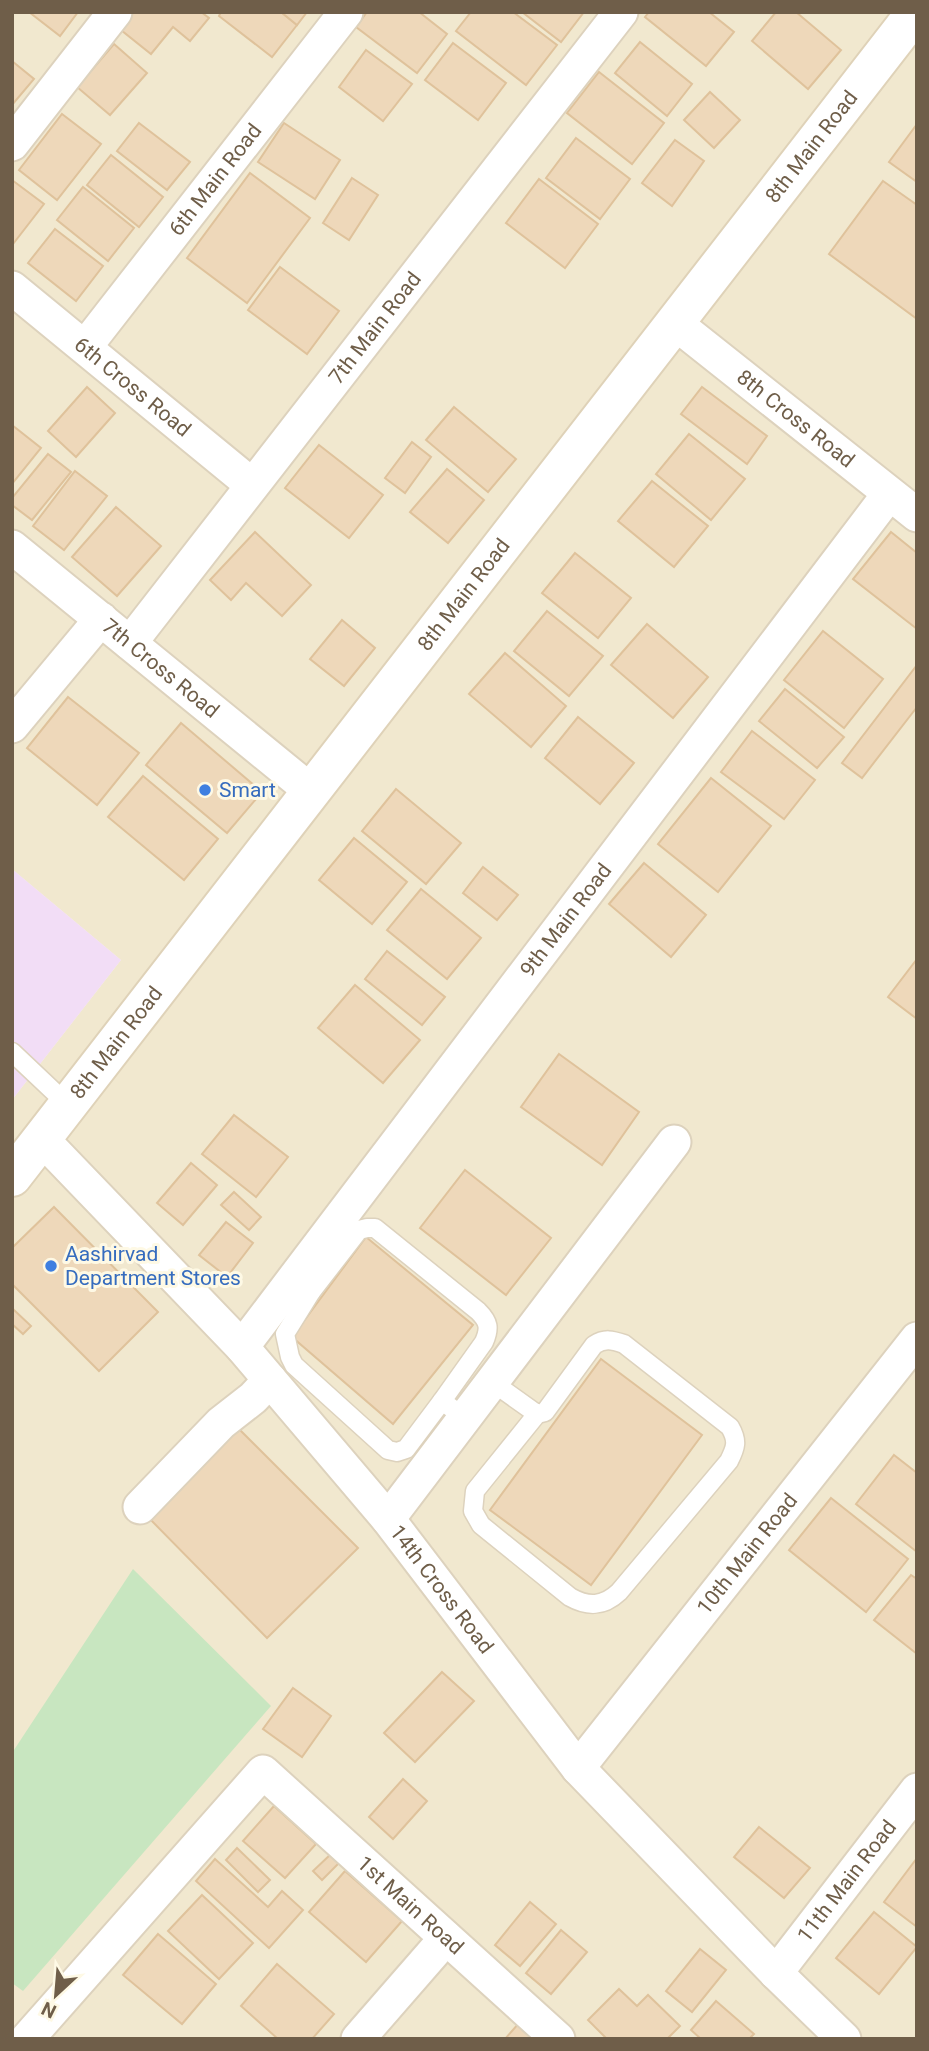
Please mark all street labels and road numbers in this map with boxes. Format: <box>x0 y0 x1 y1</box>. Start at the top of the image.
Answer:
street label: 8th Main Road <box>760 86 862 208</box>
street label: 6th Main Road <box>164 119 266 241</box>
street label: 7th Main Road <box>324 267 426 389</box>
street label: 6th Cross Road <box>70 332 196 442</box>
street label: 8th Cross Road <box>732 365 859 473</box>
street label: 8th Main Road <box>413 534 515 656</box>
street label: 7th Cross Road <box>98 614 224 723</box>
street label: 9th Main Road <box>515 859 616 981</box>
street label: 8th Main Road <box>65 982 167 1104</box>
street label: 10th Main Road <box>692 1489 802 1619</box>
street label: 14th Cross Road <box>385 1520 498 1658</box>
street label: 11th Main Road <box>792 1815 901 1947</box>
street label: 1st Main Road <box>352 1851 468 1959</box>

